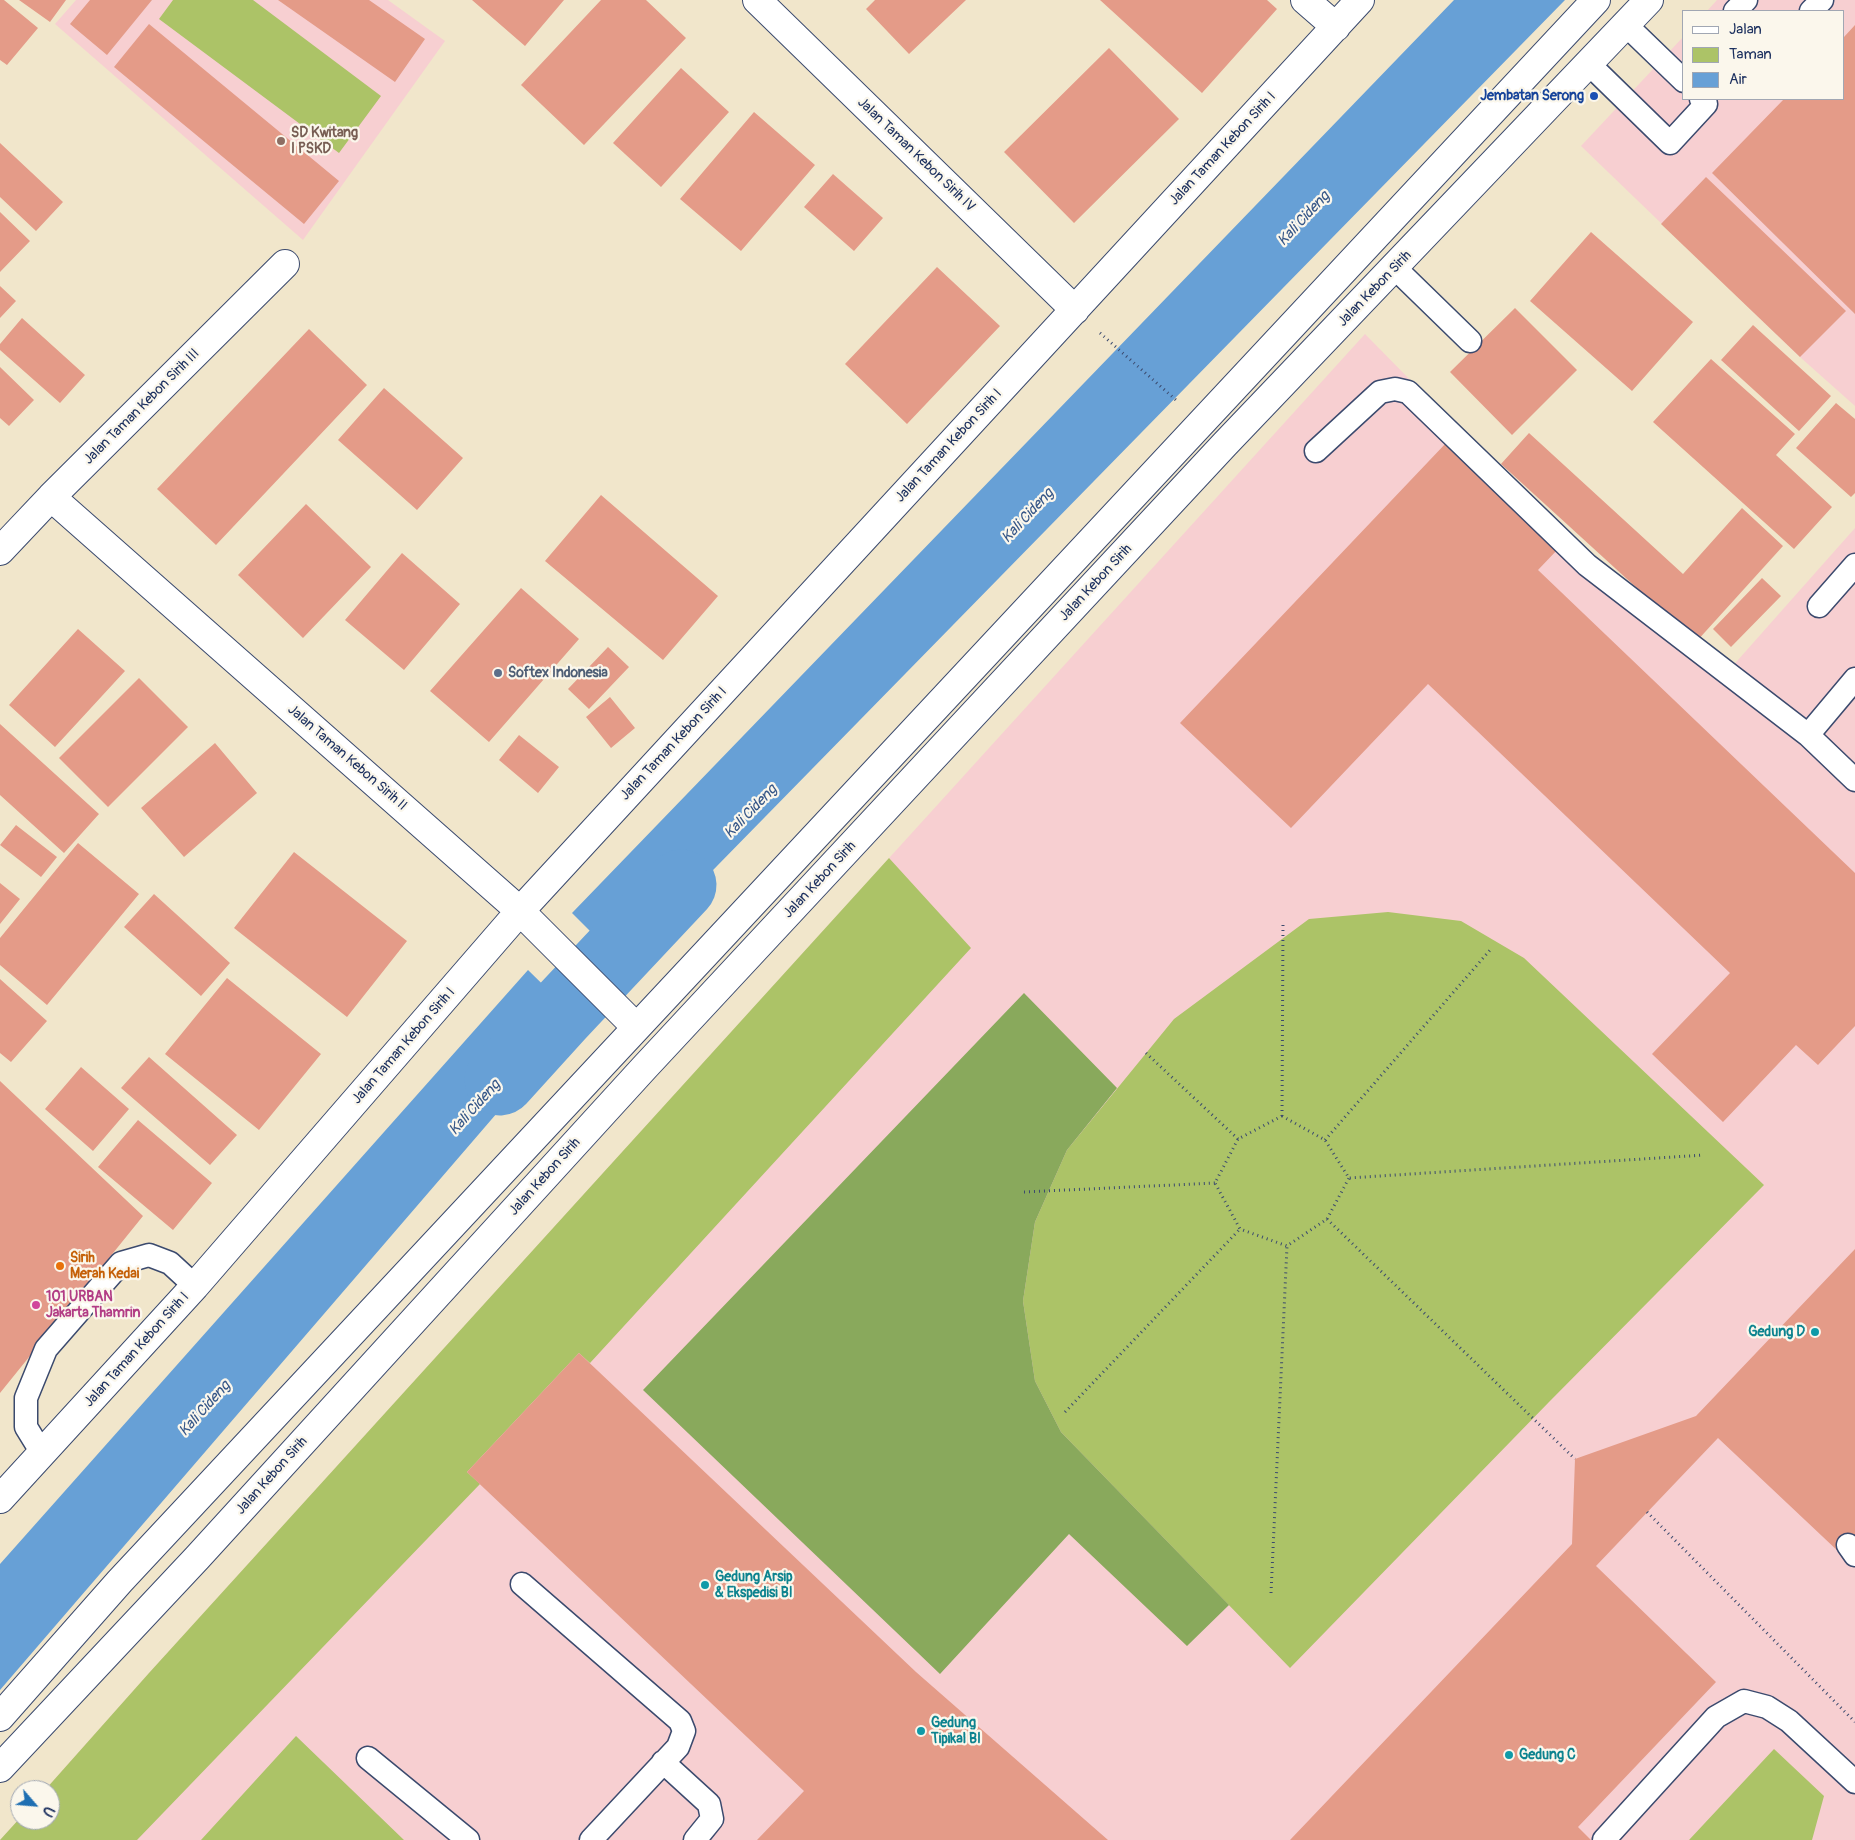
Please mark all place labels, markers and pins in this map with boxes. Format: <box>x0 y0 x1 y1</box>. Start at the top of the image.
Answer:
place label: Jembatan Serong <box>1480 88 1584 104</box>
marker: Jembatan Serong <box>1588 90 1600 102</box>
place label: SD Kwitang I PSKD <box>291 125 358 158</box>
marker: SD Kwitang I PSKD <box>275 135 287 147</box>
place label: Softex Indonesia <box>508 665 608 681</box>
marker: Softex Indonesia <box>492 667 504 679</box>
place label: Sirih Merah Kedai <box>70 1250 139 1282</box>
marker: Sirih Merah Kedai <box>54 1260 66 1272</box>
place label: 1O1 URBAN Jakarta Thamrin <box>46 1289 140 1321</box>
marker: 1O1 URBAN Jakarta Thamrin <box>30 1299 42 1311</box>
place label: Gedung D <box>1748 1324 1805 1340</box>
marker: Gedung D <box>1809 1326 1821 1338</box>
place label: Gedung Arsip & Ekspedisi BI <box>715 1569 793 1601</box>
marker: Gedung Arsip & Ekspedisi BI <box>699 1579 711 1591</box>
place label: Gedung Tipikal BI <box>931 1715 981 1748</box>
marker: Gedung Tipikal BI <box>915 1725 927 1737</box>
place label: Gedung C <box>1519 1747 1576 1763</box>
marker: Gedung C <box>1503 1749 1515 1761</box>

